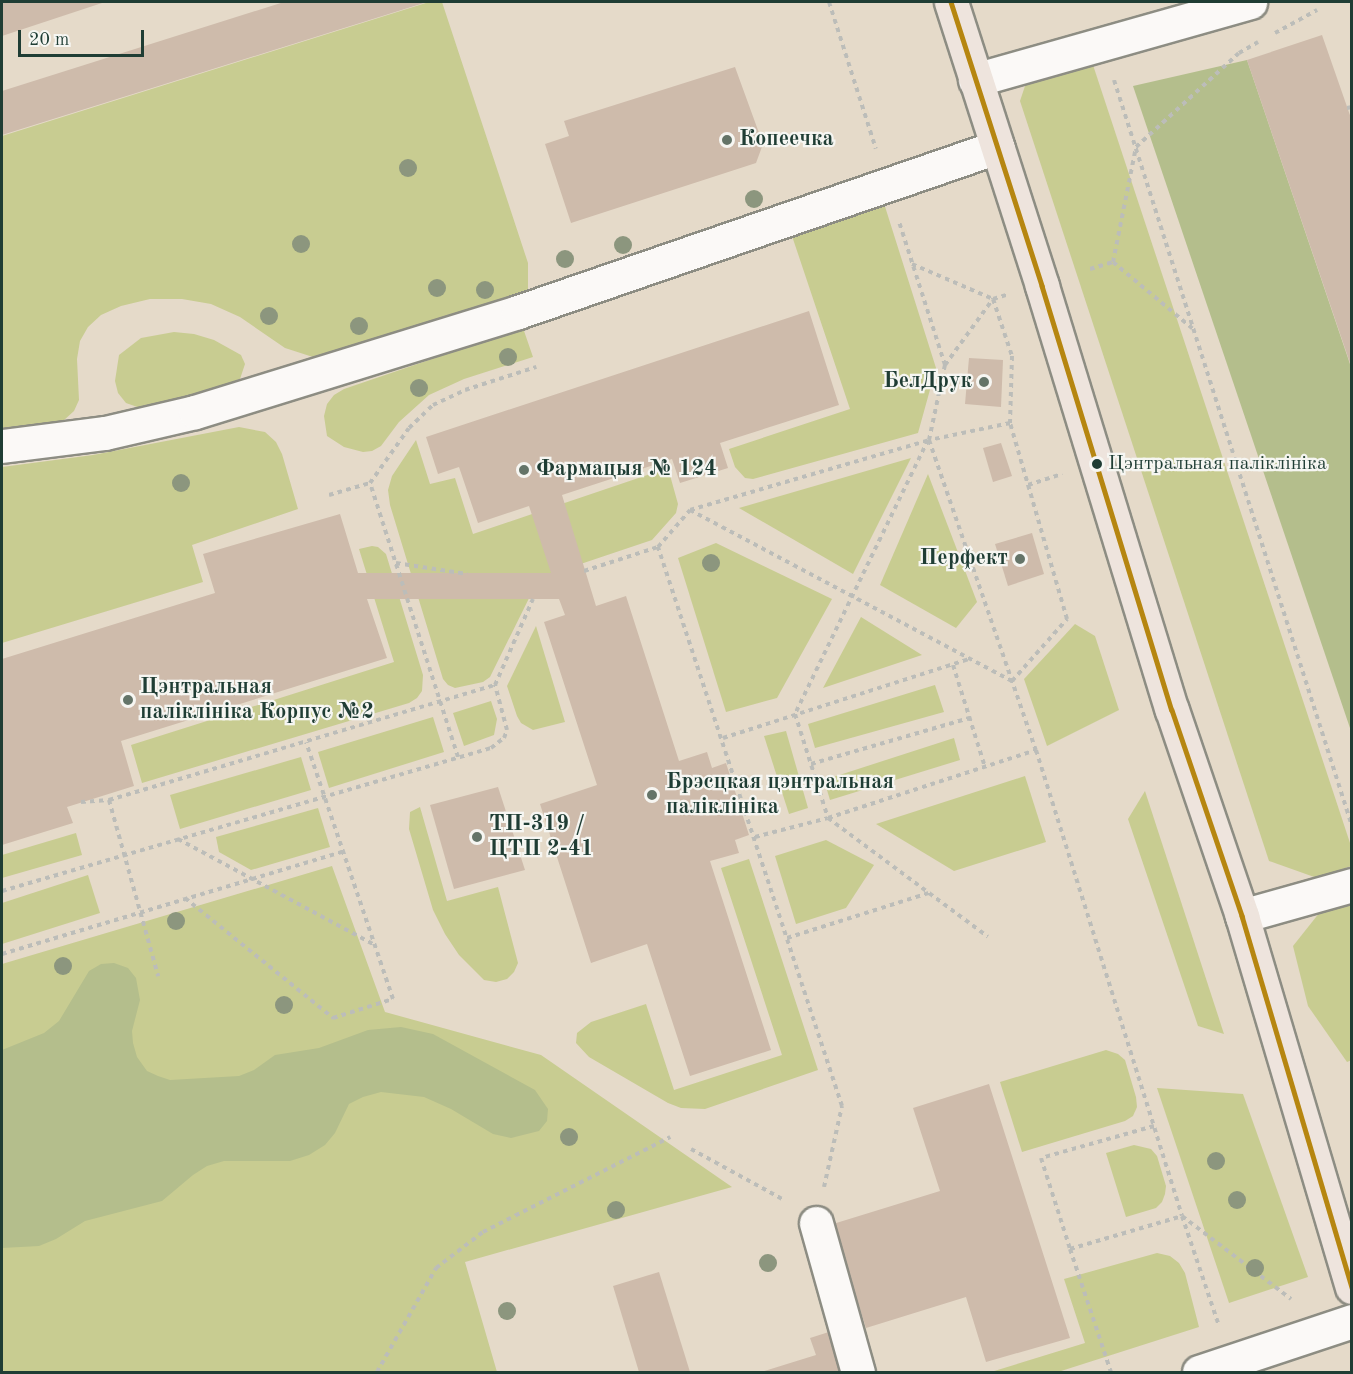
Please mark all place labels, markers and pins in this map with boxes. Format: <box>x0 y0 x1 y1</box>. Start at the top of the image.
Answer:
place label: Копеечка <box>739 127 834 153</box>
marker: Копеечка <box>720 133 734 147</box>
place label: БелДрук <box>883 369 972 395</box>
marker: БелДрук <box>977 375 991 389</box>
place label: Цэнтральная паліклініка <box>1108 452 1327 476</box>
place label: Фармацыя № 124 <box>536 457 717 483</box>
marker: Цэнтральная паліклініка <box>1091 458 1103 470</box>
marker: Фармацыя № 124 <box>517 463 531 477</box>
place label: Перфект <box>919 546 1008 572</box>
marker: Перфект <box>1013 552 1027 566</box>
place label: Цэнтральная паліклініка Корпус №2 <box>140 674 374 726</box>
marker: Цэнтральная паліклініка Корпус №2 <box>121 693 135 707</box>
place label: Брэсцкая цэнтральная паліклініка <box>666 769 894 820</box>
marker: Брэсцкая цэнтральная паліклініка <box>643 786 661 804</box>
place label: ТП-319 / ЦТП 2-41 <box>489 811 593 862</box>
marker: ТП-319 / ЦТП 2-41 <box>470 830 484 844</box>

